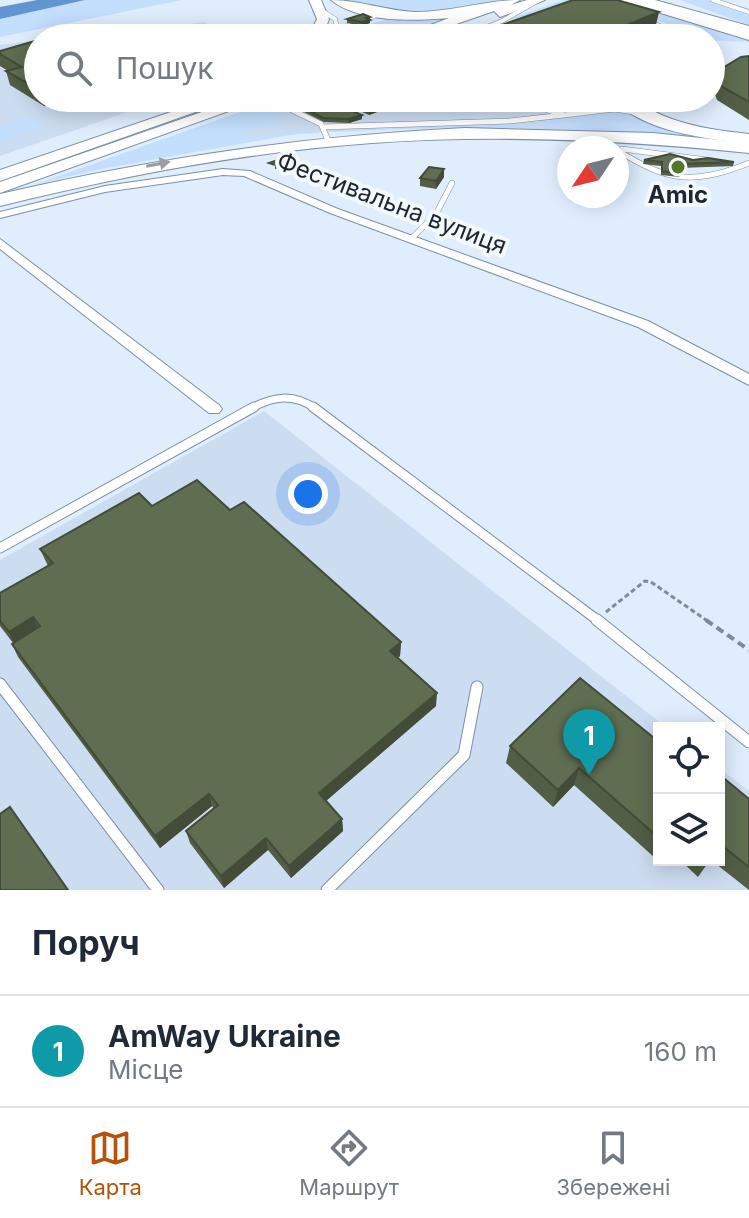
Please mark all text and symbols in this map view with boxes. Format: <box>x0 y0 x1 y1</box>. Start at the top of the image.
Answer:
search box <box>24 24 725 112</box>
icon: search <box>52 46 96 90</box>
text: Пошук <box>116 50 214 86</box>
north arrow <box>557 136 629 208</box>
street label: Фестивальна вулиця <box>273 146 511 260</box>
one-way arrow <box>146 158 171 170</box>
marker: Amic <box>669 158 687 176</box>
place label: Amic <box>648 180 708 209</box>
your location <box>288 474 328 514</box>
pin: 1 <box>563 709 615 775</box>
map controls <box>653 722 725 866</box>
button: locate <box>653 722 725 794</box>
button: layers <box>653 794 725 866</box>
text: Поруч <box>32 922 140 963</box>
text: AmWay Ukraine <box>108 1018 341 1054</box>
text: 1 <box>52 1036 64 1067</box>
text: 160 m <box>644 1036 717 1067</box>
text: Місце <box>108 1054 183 1085</box>
tab: Карта <box>79 1126 142 1200</box>
tab: Маршрут <box>299 1126 399 1200</box>
tab: Збережені <box>557 1126 670 1200</box>

